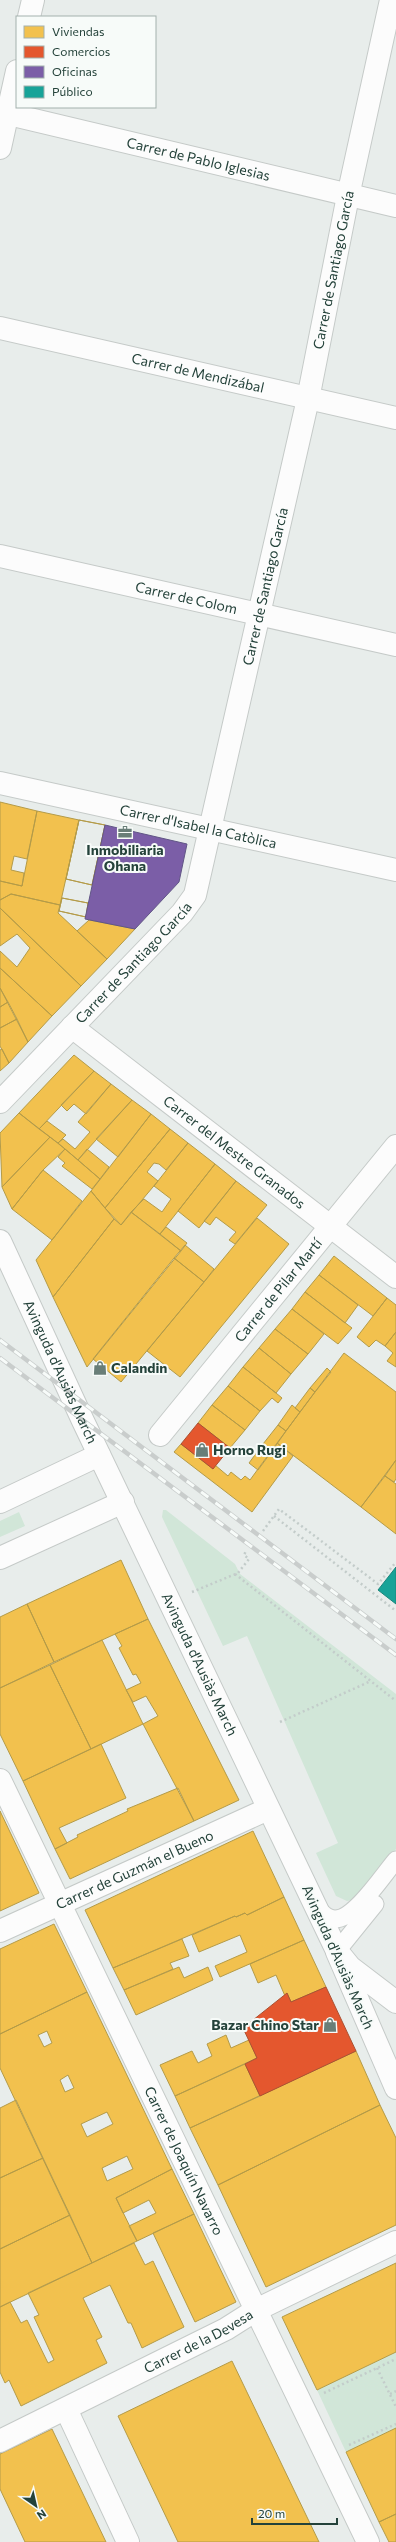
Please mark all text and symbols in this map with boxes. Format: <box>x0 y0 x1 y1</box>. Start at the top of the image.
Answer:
legend <box>16 16 156 108</box>
text: Viviendas <box>52 24 104 38</box>
text: Comercios <box>52 44 110 58</box>
text: Oficinas <box>52 64 97 78</box>
text: Público <box>52 84 93 98</box>
street label: Carrer de Pablo Iglesias <box>125 133 272 184</box>
street label: Carrer de Santiago García <box>309 189 357 350</box>
street label: Carrer de Mendizábal <box>130 349 266 396</box>
street label: Carrer de Santiago García <box>239 506 291 667</box>
street label: Carrer de Colom <box>134 578 239 617</box>
street label: Carrer d'Isabel la Catòlica <box>118 801 278 852</box>
office icon: Inmobiliaria Ohana <box>117 824 133 840</box>
place label: Inmobiliaria Ohana <box>86 841 164 874</box>
street label: Carrer de Santiago García <box>71 899 195 1027</box>
street label: Carrer del Mestre Granados <box>160 1092 309 1212</box>
street label: Carrer de Pilar Martí <box>231 1234 325 1345</box>
street label: Avinguda d'Ausiàs March <box>20 1297 101 1446</box>
place label: Calandin <box>111 1359 167 1376</box>
shop icon: Calandin <box>92 1360 108 1376</box>
place label: Horno Rugi <box>213 1441 286 1458</box>
shop icon: Horno Rugi <box>194 1442 210 1458</box>
street label: Avinguda d'Ausiàs March <box>159 1590 241 1738</box>
street label: Carrer de Guzmán el Bueno <box>53 1826 216 1912</box>
street label: Avinguda d'Ausiàs March <box>299 1882 378 2032</box>
place label: Bazar Chino Star <box>211 2016 319 2033</box>
shop icon: Bazar Chino Star <box>322 2017 338 2033</box>
street label: Carrer de Joaquín Navarro <box>141 2083 228 2238</box>
street label: Carrer de la Devesa <box>141 2305 256 2376</box>
north arrow <box>16 2486 56 2526</box>
scale bar <box>252 2500 337 2526</box>
text: 20 m <box>258 2506 285 2520</box>
text: N <box>35 2507 49 2522</box>

